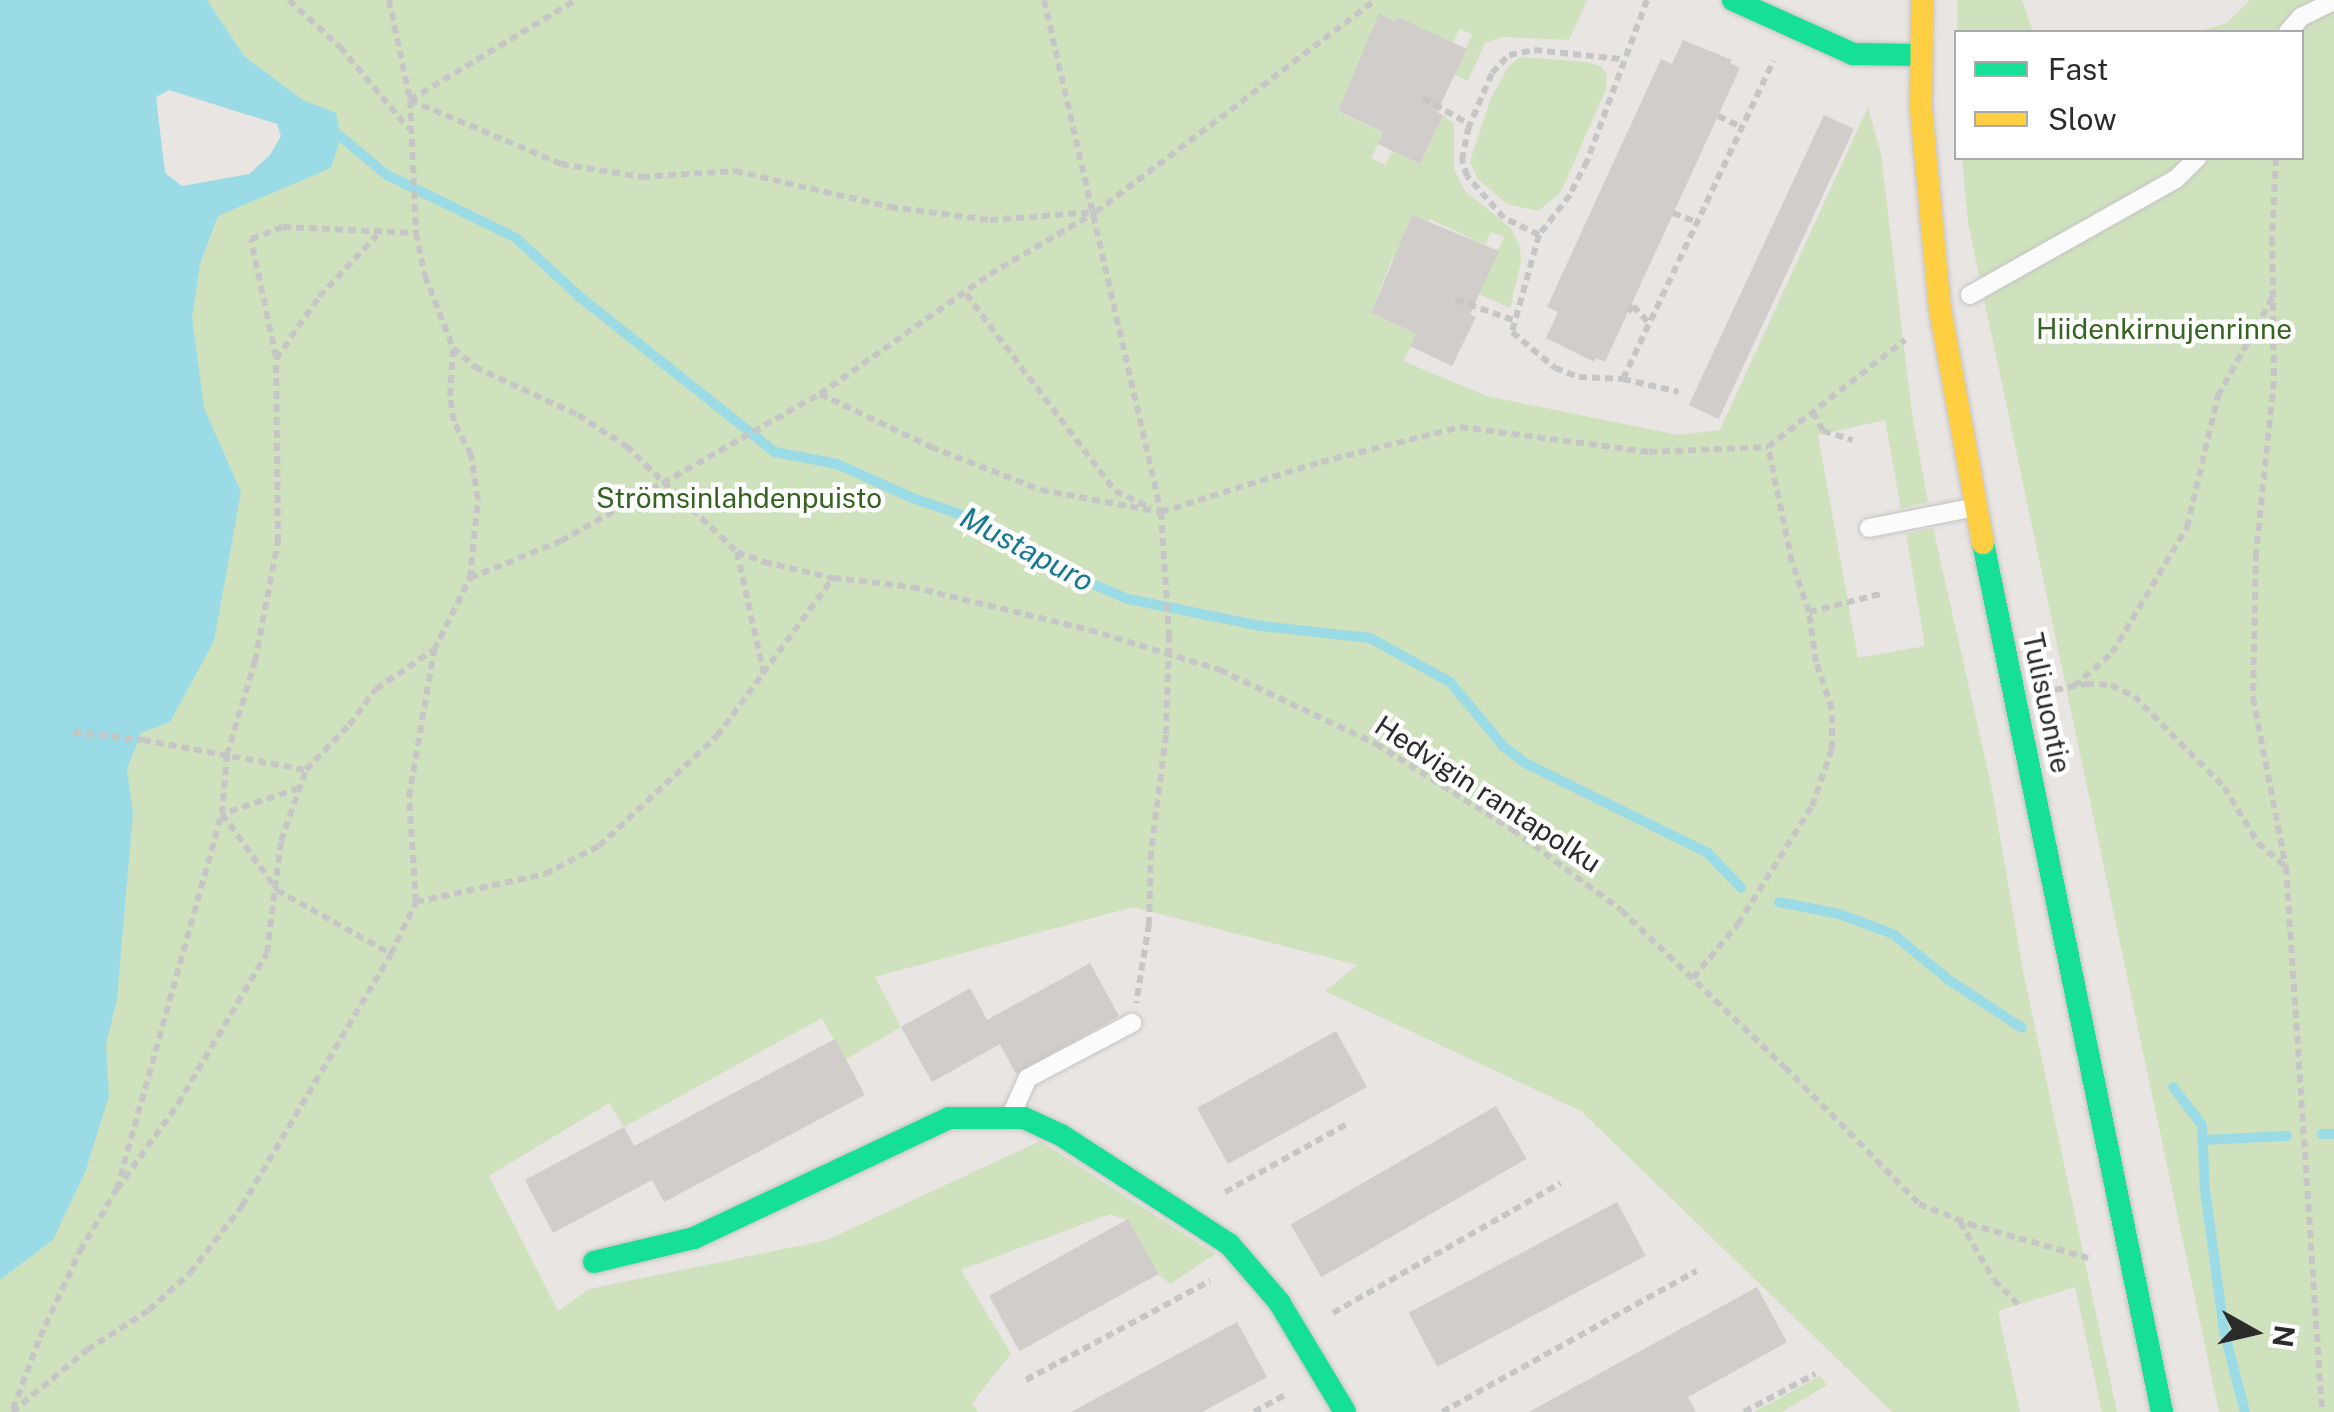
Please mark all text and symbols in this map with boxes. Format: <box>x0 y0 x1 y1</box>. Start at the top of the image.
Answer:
legend <box>1954 30 2304 160</box>
text: Fast <box>2048 51 2108 87</box>
text: Slow <box>2048 101 2117 137</box>
park label: Hiidenkirnujenrinne <box>2036 312 2292 346</box>
park label: Strömsinlahdenpuisto <box>596 481 882 515</box>
water label: Mustapuro <box>954 499 1100 599</box>
street label: Tulisuontie <box>2016 630 2078 776</box>
street label: Hedvigin rantapolku <box>1369 708 1607 880</box>
north arrow <box>2204 1282 2304 1382</box>
text: N <box>2266 1323 2302 1349</box>

